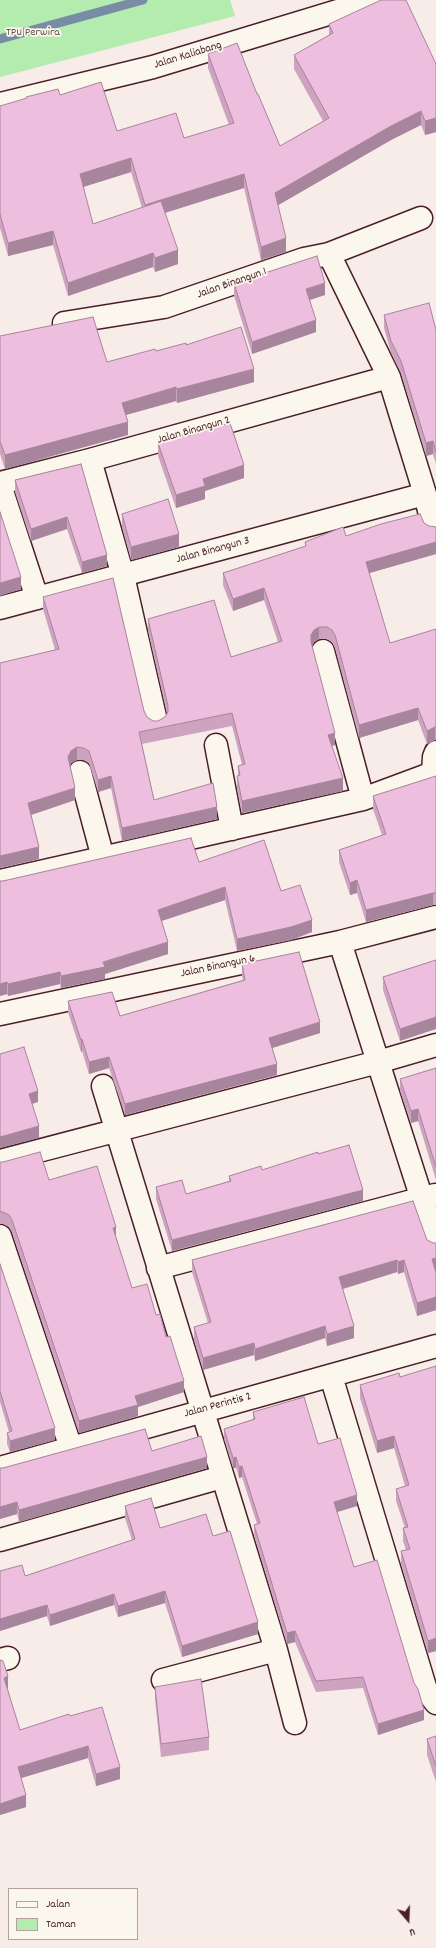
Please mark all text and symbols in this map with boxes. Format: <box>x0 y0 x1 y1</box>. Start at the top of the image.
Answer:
park label: TPU Perwira <box>6 26 60 40</box>
street label: Jalan Kaliabang <box>152 39 224 73</box>
street label: Jalan Binangun 1 <box>195 265 269 303</box>
street label: Jalan Binangun 2 <box>156 414 232 448</box>
street label: Jalan Binangun 3 <box>175 534 251 568</box>
street label: Jalan Binangun 6 <box>179 952 257 982</box>
street label: Jalan Perintis 2 <box>183 1390 253 1422</box>
legend <box>8 1888 138 1940</box>
text: Jalan <box>46 1896 70 1913</box>
north arrow <box>388 1900 428 1940</box>
text: Taman <box>46 1916 76 1933</box>
text: U <box>407 1923 417 1940</box>

